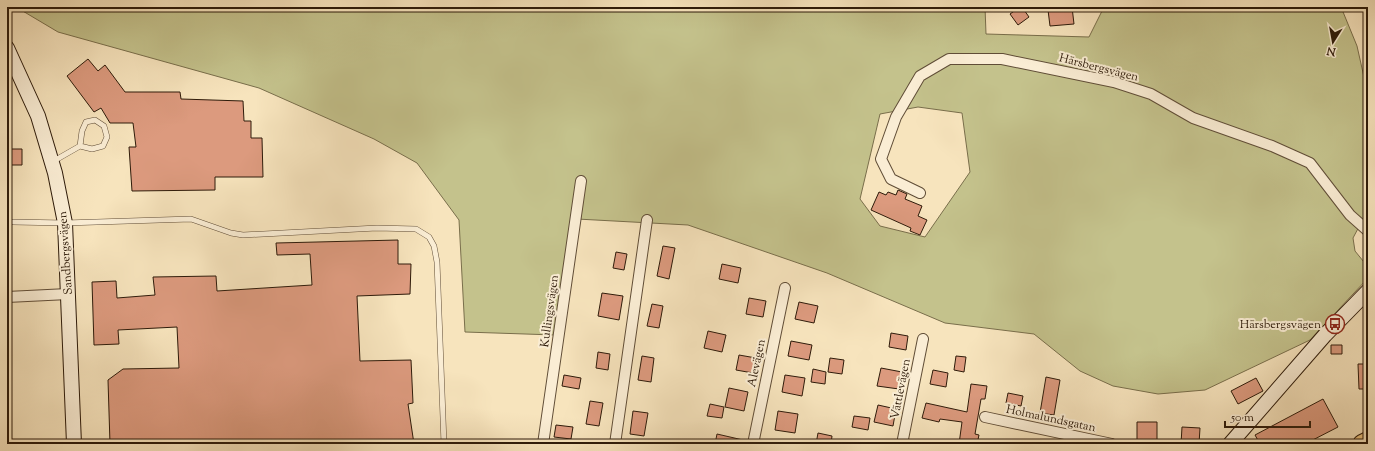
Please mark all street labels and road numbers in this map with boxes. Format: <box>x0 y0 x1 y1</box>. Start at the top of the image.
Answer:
street label: Härsbergsvägen <box>1057 49 1140 87</box>
street label: Sandbergsvägen <box>54 210 78 295</box>
street label: Kullingsvägen <box>536 274 564 349</box>
street label: Alevägen <box>743 338 771 389</box>
street label: Vättlevägen <box>886 357 916 421</box>
street label: Holmalundsgatan <box>1004 401 1097 437</box>

